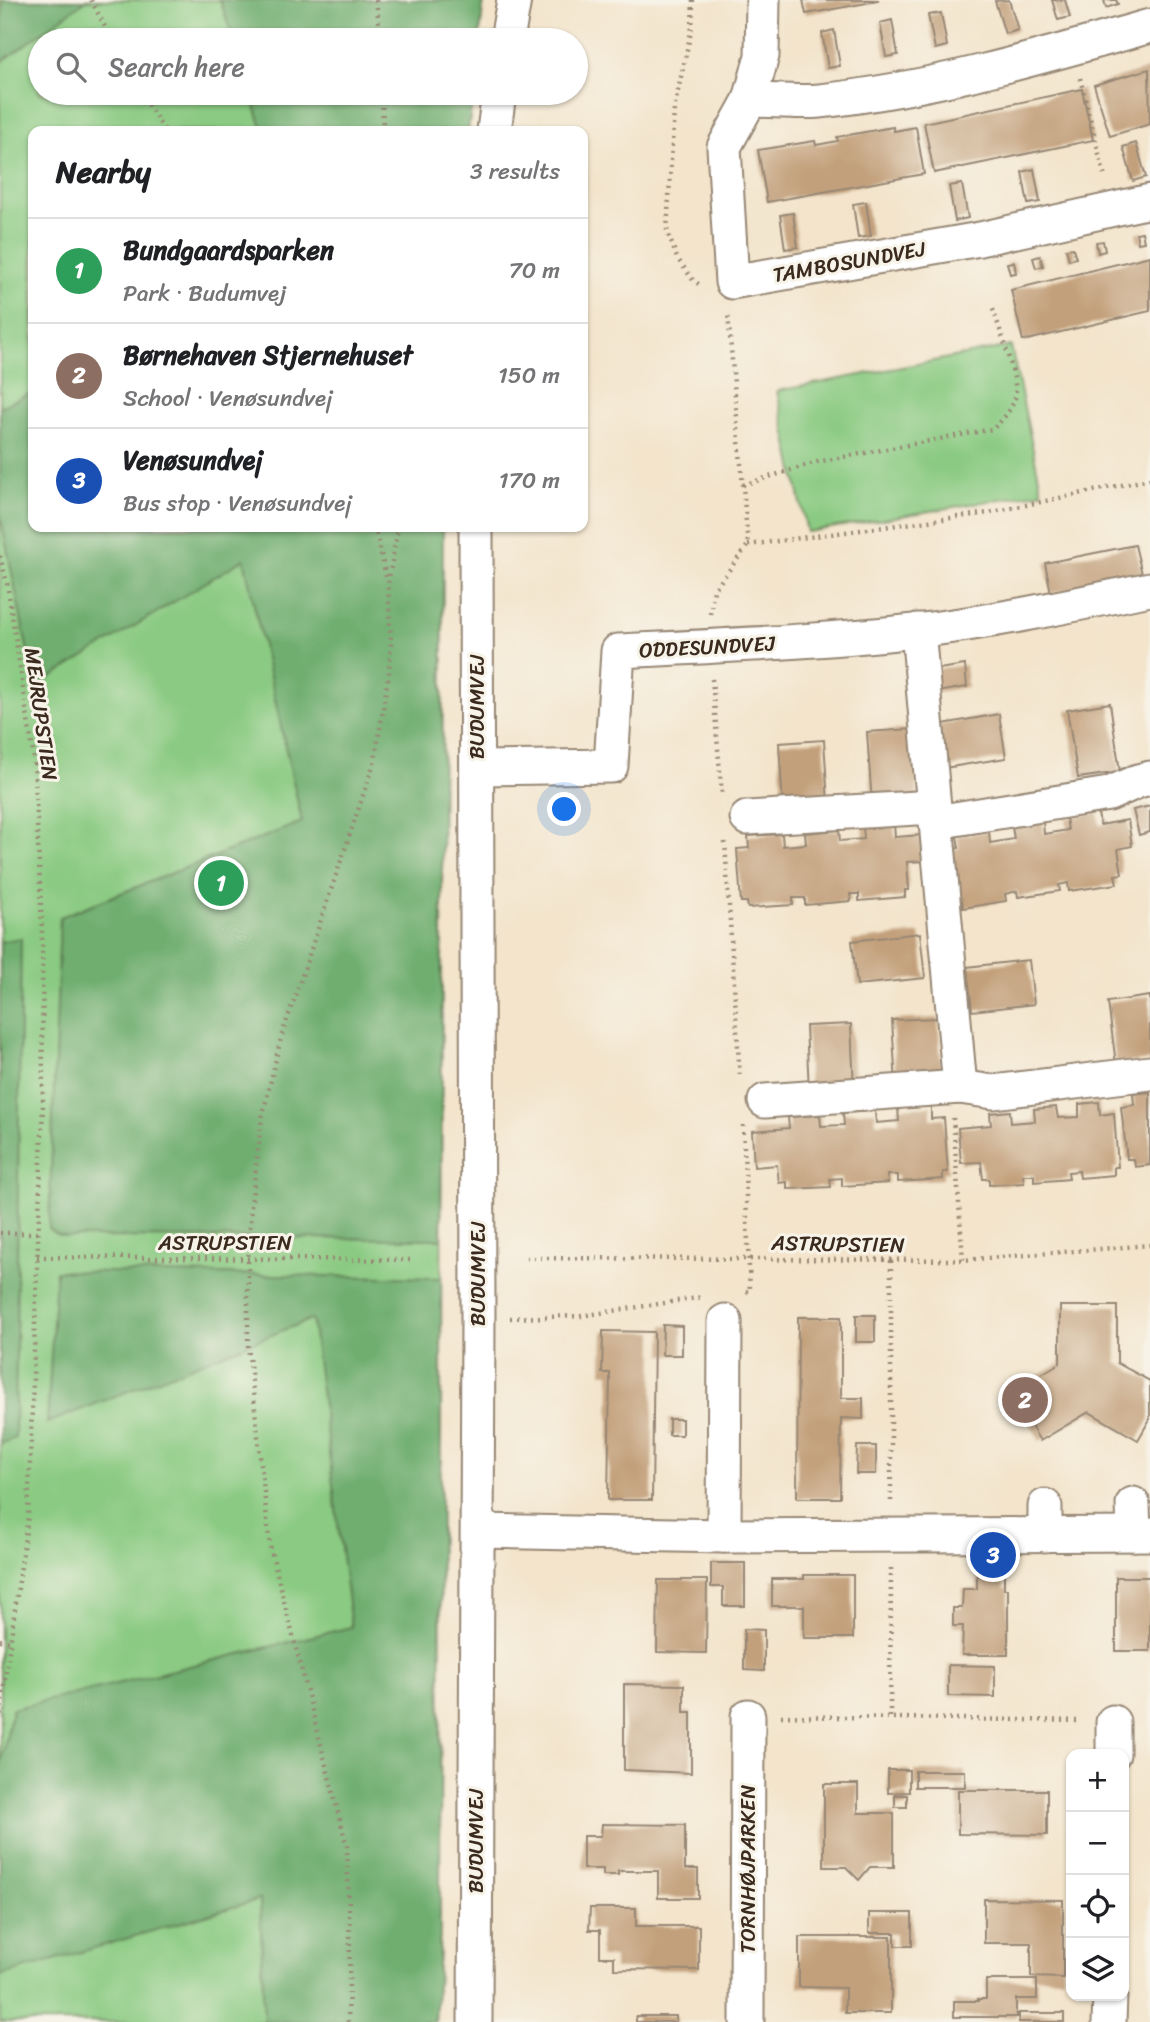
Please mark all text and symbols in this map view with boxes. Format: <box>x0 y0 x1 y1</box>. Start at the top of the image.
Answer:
search box <box>28 28 588 105</box>
text: Search here <box>108 44 245 90</box>
icon: search <box>52 48 90 86</box>
text: Nearby <box>56 145 151 199</box>
text: 3 results <box>470 151 560 192</box>
text: Bundgaardsparken <box>123 227 334 273</box>
street label: TAMBOSUNDVEJ <box>770 230 929 294</box>
text: 1 <box>74 250 84 291</box>
text: 70 m <box>509 250 560 291</box>
text: Park · Budumvej <box>123 273 286 314</box>
text: Børnehaven Stjernehuset <box>123 332 413 378</box>
text: 2 <box>72 355 86 396</box>
text: 150 m <box>498 355 560 396</box>
text: School · Venøsundvej <box>123 378 333 419</box>
text: Venøsundvej <box>123 437 263 483</box>
text: 3 <box>73 460 85 501</box>
text: 170 m <box>499 460 560 501</box>
text: Bus stop · Venøsundvej <box>123 483 352 524</box>
street label: ODDESUNDVEJ <box>638 624 777 670</box>
street label: MEJRUPSTIEN <box>13 645 69 783</box>
street label: BUDUMVEJ <box>458 654 496 759</box>
your location <box>547 792 581 826</box>
pin: 1 <box>198 857 244 909</box>
street label: BUDUMVEJ <box>459 1221 497 1326</box>
street label: ASTRUPSTIEN <box>157 1224 292 1262</box>
street label: ASTRUPSTIEN <box>770 1224 905 1264</box>
pin: 2 <box>1002 1374 1048 1426</box>
pin: 3 <box>970 1529 1016 1581</box>
map controls <box>1066 1749 1129 2001</box>
button: + <box>1066 1749 1129 1812</box>
street label: TORNHØJPARKEN <box>729 1784 767 1953</box>
street label: BUDUMVEJ <box>457 1788 495 1893</box>
button: − <box>1066 1812 1129 1875</box>
button: locate <box>1066 1875 1129 1938</box>
button: layers <box>1066 1938 1129 2001</box>

